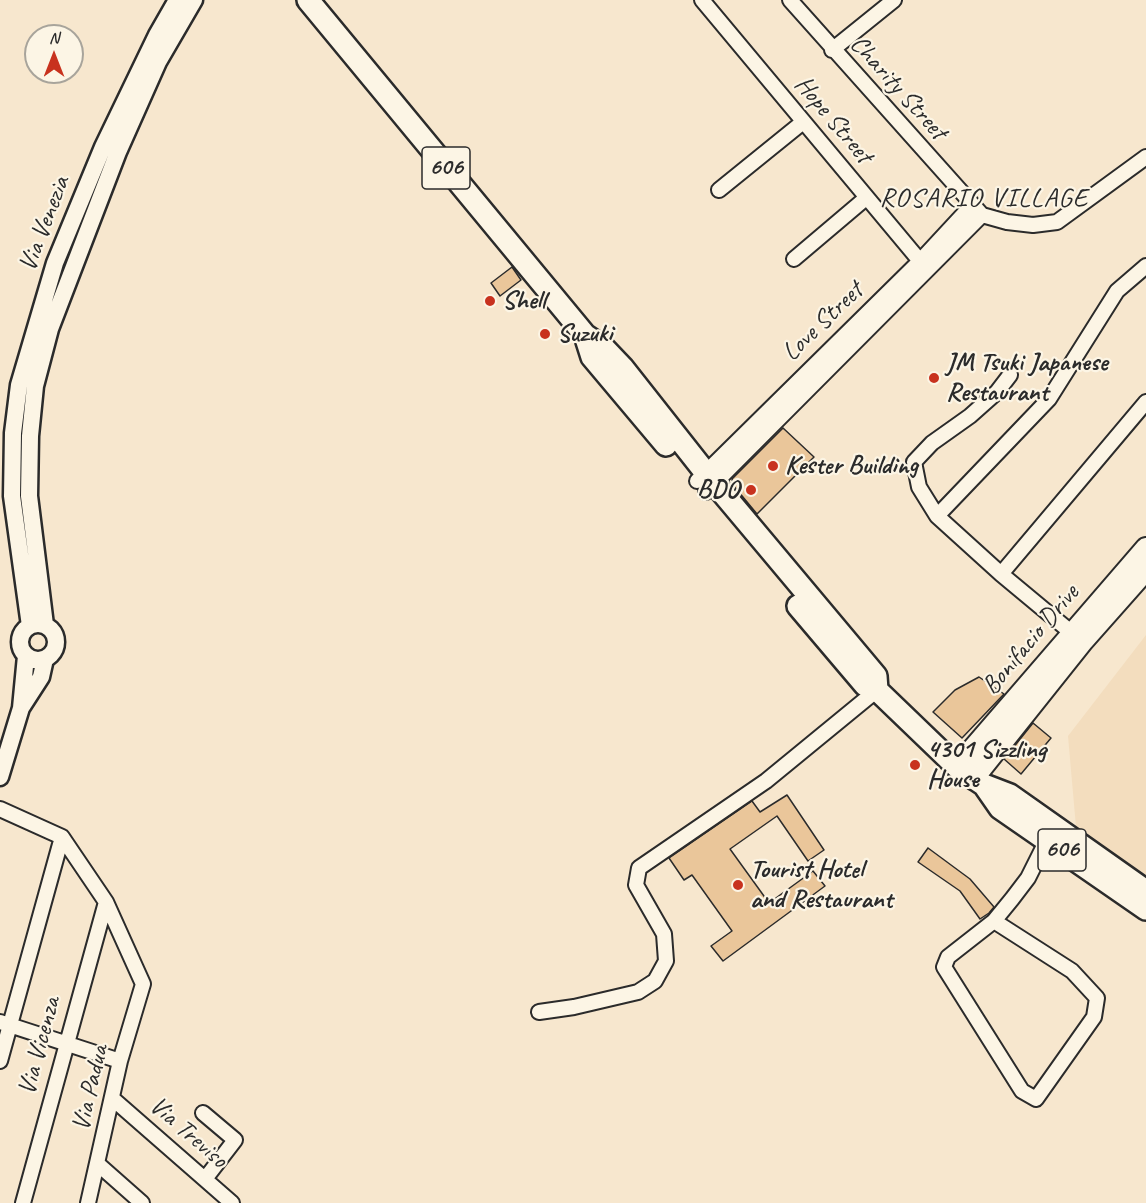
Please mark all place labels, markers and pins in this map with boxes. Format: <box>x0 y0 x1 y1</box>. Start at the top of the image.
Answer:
place label: Shell <box>502 285 546 317</box>
marker: Shell <box>483 294 497 308</box>
place label: Suzuki <box>557 318 612 350</box>
marker: Suzuki <box>538 327 552 341</box>
place label: JM Tsuki Japanese Restaurant <box>946 347 1108 408</box>
marker: JM Tsuki Japanese Restaurant <box>927 371 941 385</box>
place label: Kester Building <box>785 450 918 482</box>
marker: Kester Building <box>766 459 780 473</box>
place label: BDO <box>697 474 739 506</box>
marker: BDO <box>744 483 758 497</box>
place label: 4301 Sizzling House <box>927 734 1046 796</box>
marker: 4301 Sizzling House <box>908 758 922 772</box>
place label: Tourist Hotel and Restaurant <box>750 854 892 916</box>
marker: Tourist Hotel and Restaurant <box>731 878 745 892</box>

